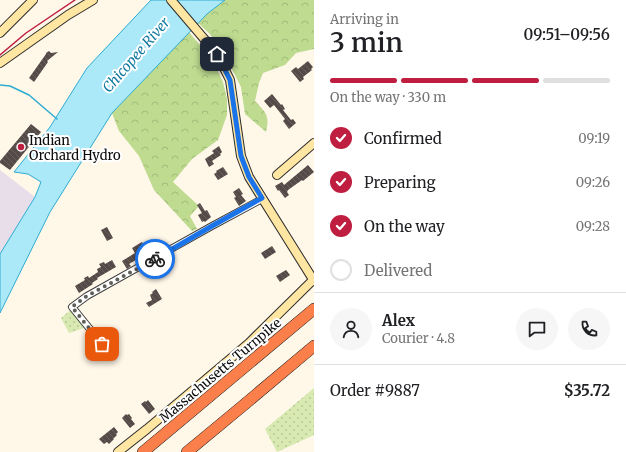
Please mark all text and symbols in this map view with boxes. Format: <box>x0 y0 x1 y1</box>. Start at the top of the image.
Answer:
text: Arriving in <box>330 11 399 28</box>
water label: Chicopee River <box>99 14 174 96</box>
text: 09:51–09:56 <box>524 25 610 44</box>
text: 3 min <box>330 26 403 59</box>
pin <box>200 37 234 71</box>
icon: home <box>206 43 228 65</box>
text: On the way · 330 m <box>330 89 446 106</box>
icon: check <box>330 127 352 149</box>
text: Confirmed <box>364 129 442 148</box>
text: 09:19 <box>578 130 610 147</box>
place label: Indian Orchard Hydro <box>29 132 121 164</box>
marker: Indian Orchard Hydro <box>16 142 26 152</box>
icon: check <box>330 171 352 193</box>
text: Preparing <box>364 173 436 192</box>
text: 09:26 <box>576 174 610 191</box>
icon: check <box>330 215 352 237</box>
text: On the way <box>364 217 445 236</box>
text: 09:28 <box>576 218 610 235</box>
courier <box>135 239 175 279</box>
icon: bike <box>144 248 166 270</box>
text: Delivered <box>364 261 432 280</box>
button: person <box>330 308 372 350</box>
button: chat <box>516 308 558 350</box>
button: phone <box>568 308 610 350</box>
text: Alex <box>382 311 415 330</box>
street label: Massachusetts Turnpike <box>156 314 285 426</box>
pin <box>85 327 119 361</box>
text: Courier · 4.8 <box>382 330 455 347</box>
icon: bag <box>91 333 113 355</box>
text: Order #9887 <box>330 381 420 400</box>
text: $35.72 <box>564 381 610 400</box>

